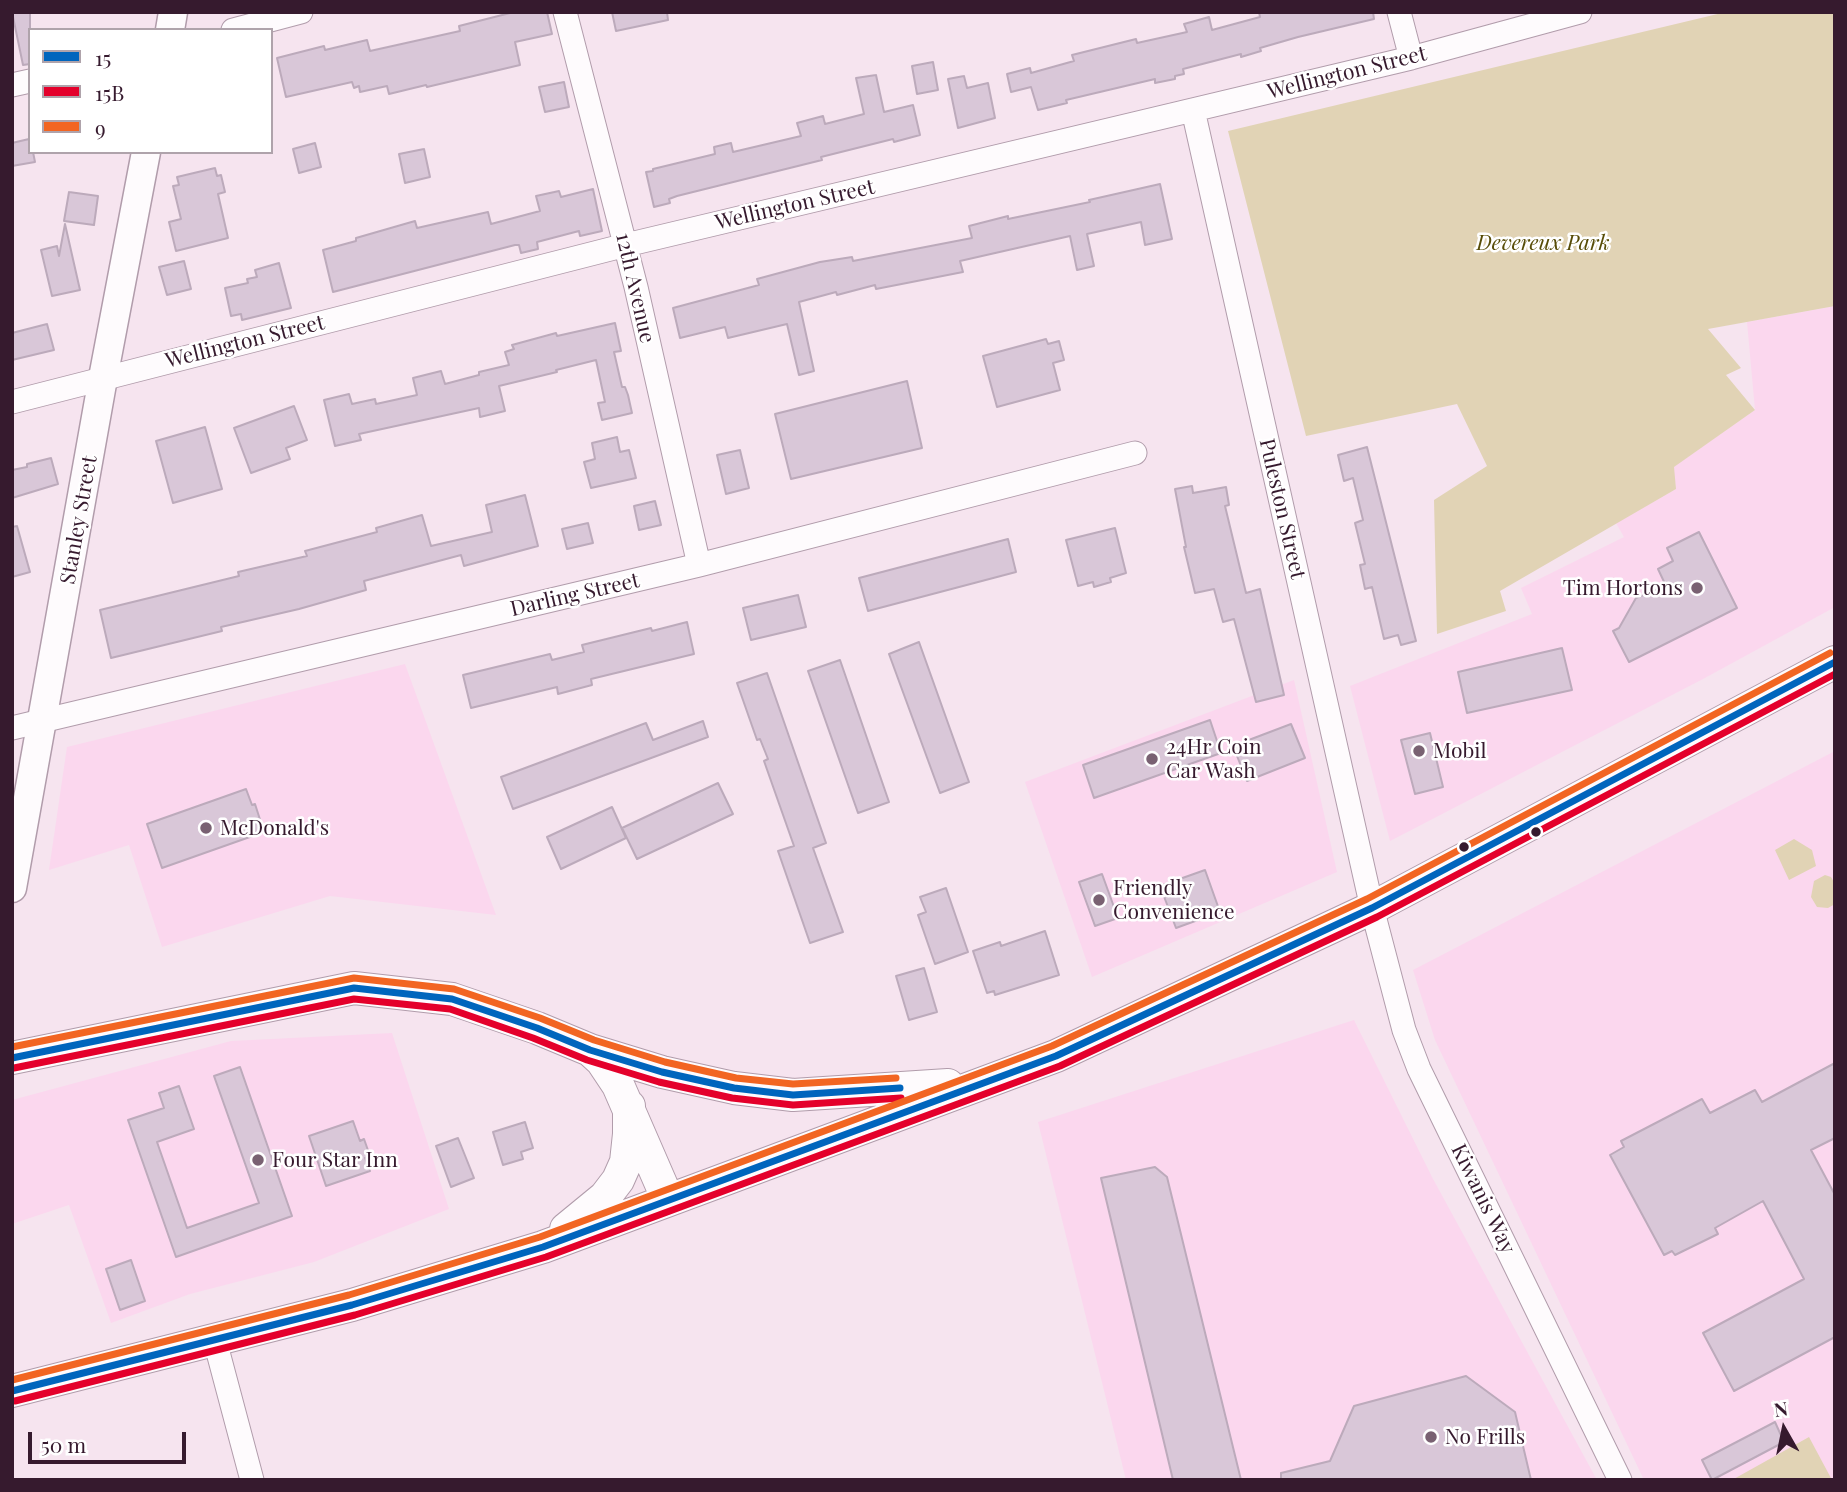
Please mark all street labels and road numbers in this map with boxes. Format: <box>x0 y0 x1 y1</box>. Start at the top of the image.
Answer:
street label: Wellington Street <box>1265 41 1429 105</box>
street label: Wellington Street <box>713 174 877 236</box>
street label: 12th Avenue <box>610 231 660 345</box>
street label: Wellington Street <box>163 310 327 374</box>
street label: Puleston Street <box>1254 436 1310 582</box>
street label: Stanley Street <box>55 454 103 586</box>
street label: Darling Street <box>508 568 642 622</box>
street label: Kiwanis Way <box>1446 1140 1520 1258</box>

